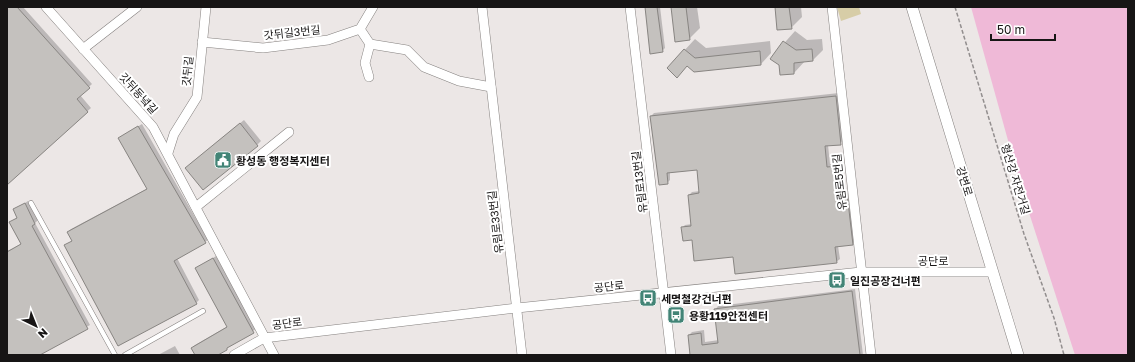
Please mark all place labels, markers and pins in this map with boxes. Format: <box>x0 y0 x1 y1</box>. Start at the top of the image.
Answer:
public building icon: 황성동 행정복지센터 <box>213 150 233 170</box>
place label: 황성동 행정복지센터 <box>236 154 330 167</box>
bus stop icon: 일진공장건너편 <box>827 270 847 290</box>
place label: 일진공장건너편 <box>850 274 921 287</box>
bus stop icon: 세명철강건너편 <box>638 288 658 308</box>
place label: 세명철강건너편 <box>661 292 732 305</box>
bus stop icon: 용황119안전센터 <box>666 305 686 325</box>
place label: 용황119안전센터 <box>689 309 768 322</box>

